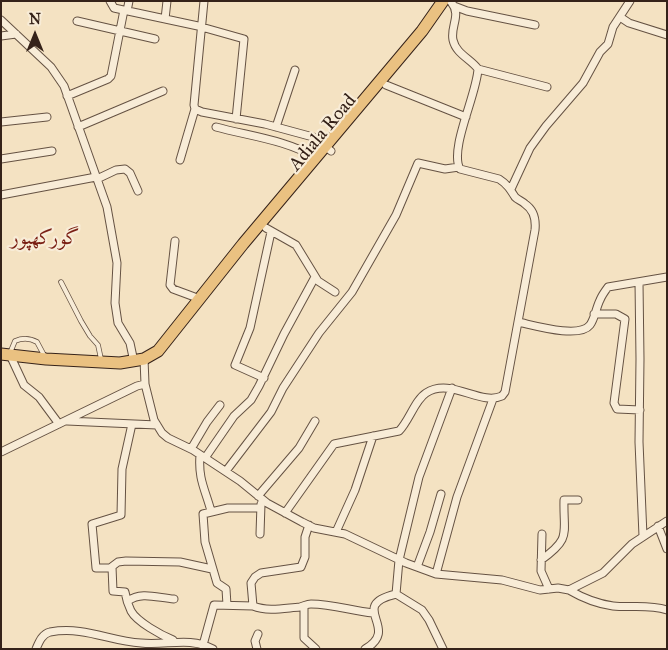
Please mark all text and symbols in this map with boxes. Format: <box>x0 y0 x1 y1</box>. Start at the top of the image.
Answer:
north arrow <box>10 10 60 60</box>
text: N <box>29 11 41 28</box>
street label: Adiala Road <box>284 90 362 176</box>
district label: گورکھپور <box>10 226 80 252</box>

